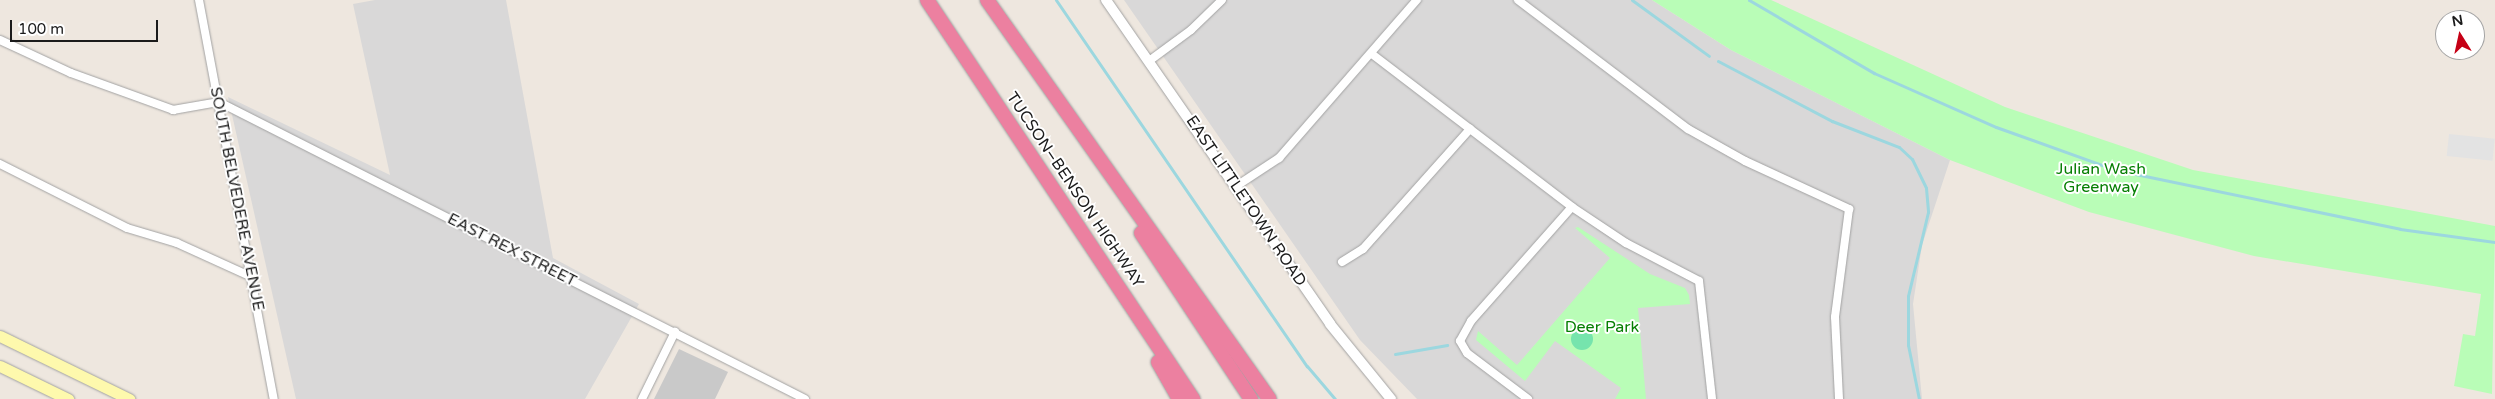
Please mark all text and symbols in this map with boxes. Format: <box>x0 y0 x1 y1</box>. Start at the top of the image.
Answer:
scale bar <box>12 10 160 42</box>
north arrow <box>2435 10 2485 60</box>
text: N <box>2450 11 2464 30</box>
text: 100 m <box>18 20 64 38</box>
street label: SOUTH BELVEDERE AVENUE <box>206 85 268 313</box>
street label: TUCSON–BENSON HIGHWAY <box>1002 89 1148 291</box>
street label: EAST LITTLETOWN ROAD <box>1182 112 1310 290</box>
park label: Julian Wash Greenway <box>2056 159 2146 197</box>
street label: EAST REX STREET <box>444 209 580 291</box>
park label: Deer Park <box>1565 317 1639 337</box>

